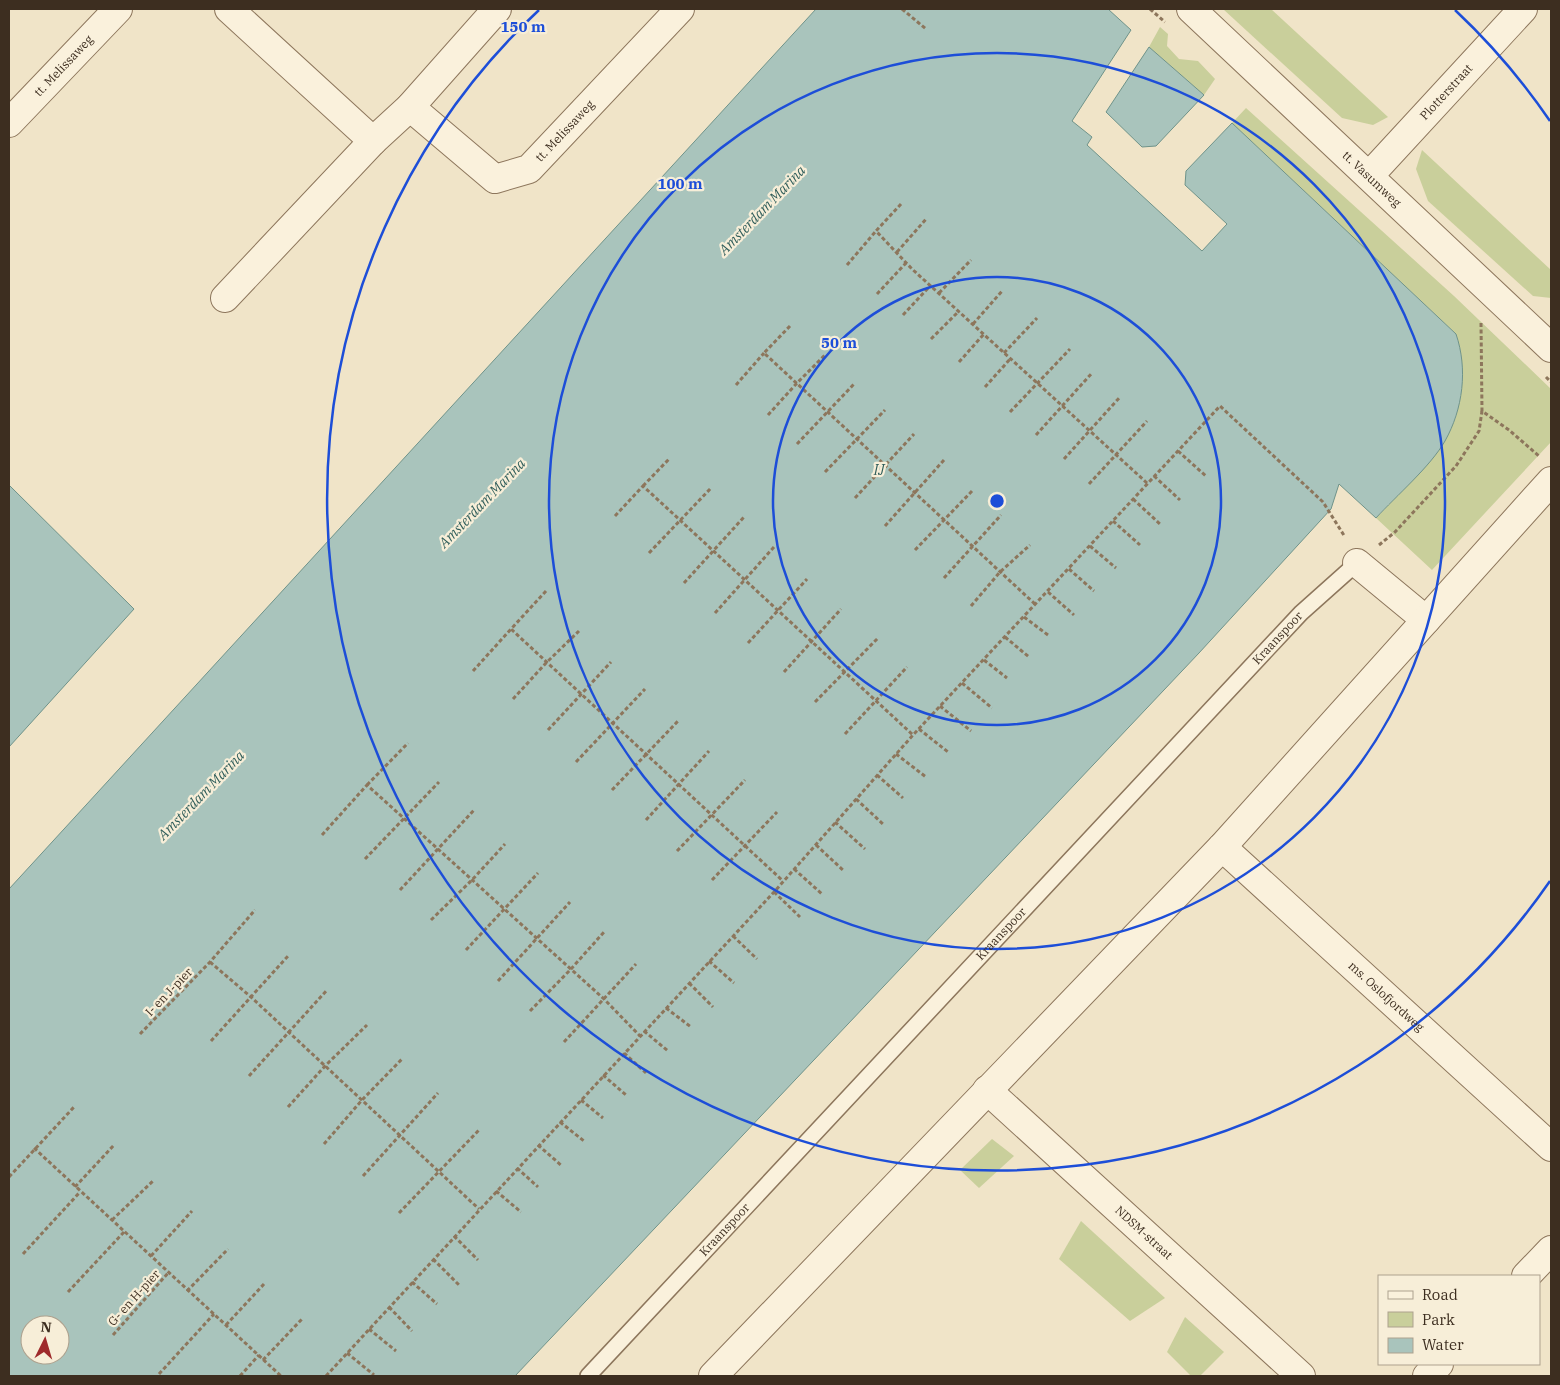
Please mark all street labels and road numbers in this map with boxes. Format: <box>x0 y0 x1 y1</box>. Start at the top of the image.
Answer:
street label: tt. Melissaweg <box>30 31 96 99</box>
street label: Plotterstraat <box>1416 61 1475 123</box>
street label: tt. Melissaweg <box>532 96 597 165</box>
street label: tt. Vasumweg <box>1339 147 1405 210</box>
street label: Kraanspoor <box>1249 608 1306 667</box>
street label: Kraanspoor <box>972 904 1029 963</box>
street label: ms. Oslofjordweg <box>1345 958 1428 1035</box>
street label: I- en J-pier <box>142 964 196 1019</box>
street label: Kraanspoor <box>696 1199 753 1259</box>
street label: NDSM-straat <box>1112 1202 1176 1262</box>
street label: G- en H-pier <box>104 1266 163 1329</box>

